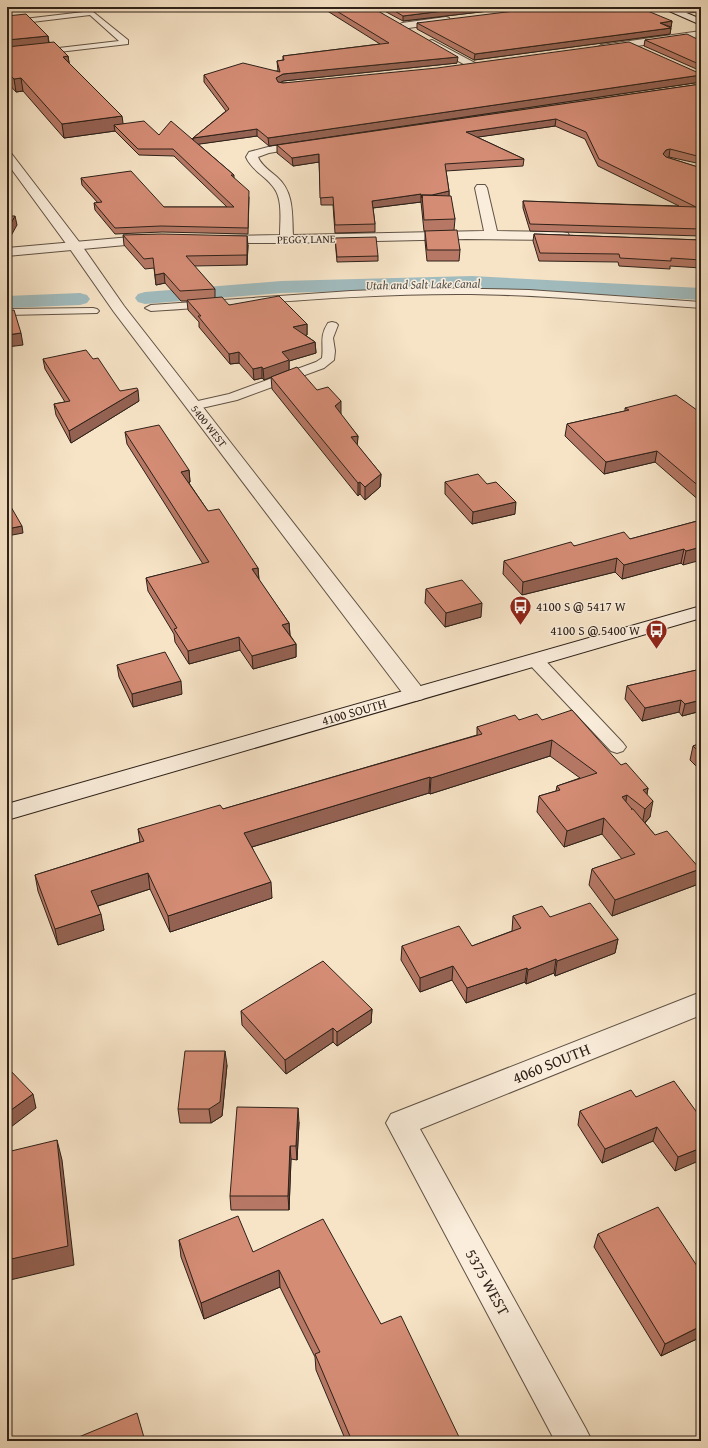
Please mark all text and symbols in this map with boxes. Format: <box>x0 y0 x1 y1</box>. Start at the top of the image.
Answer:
street label: PEGGY LANE <box>277 230 336 248</box>
water label: Utah and Salt Lake Canal <box>366 275 480 293</box>
street label: 5400 WEST <box>187 401 231 451</box>
bus stop icon: 4100 S @ 5417 W <box>507 593 533 626</box>
place label: 4100 S @ 5417 W <box>536 597 626 616</box>
bus stop icon: 4100 S @ 5400 W <box>643 617 669 650</box>
place label: 4100 S @ 5400 W <box>550 621 640 640</box>
street label: 4100 SOUTH <box>319 694 389 730</box>
street label: 4060 SOUTH <box>508 1036 594 1089</box>
street label: 5375 WEST <box>460 1244 516 1320</box>

